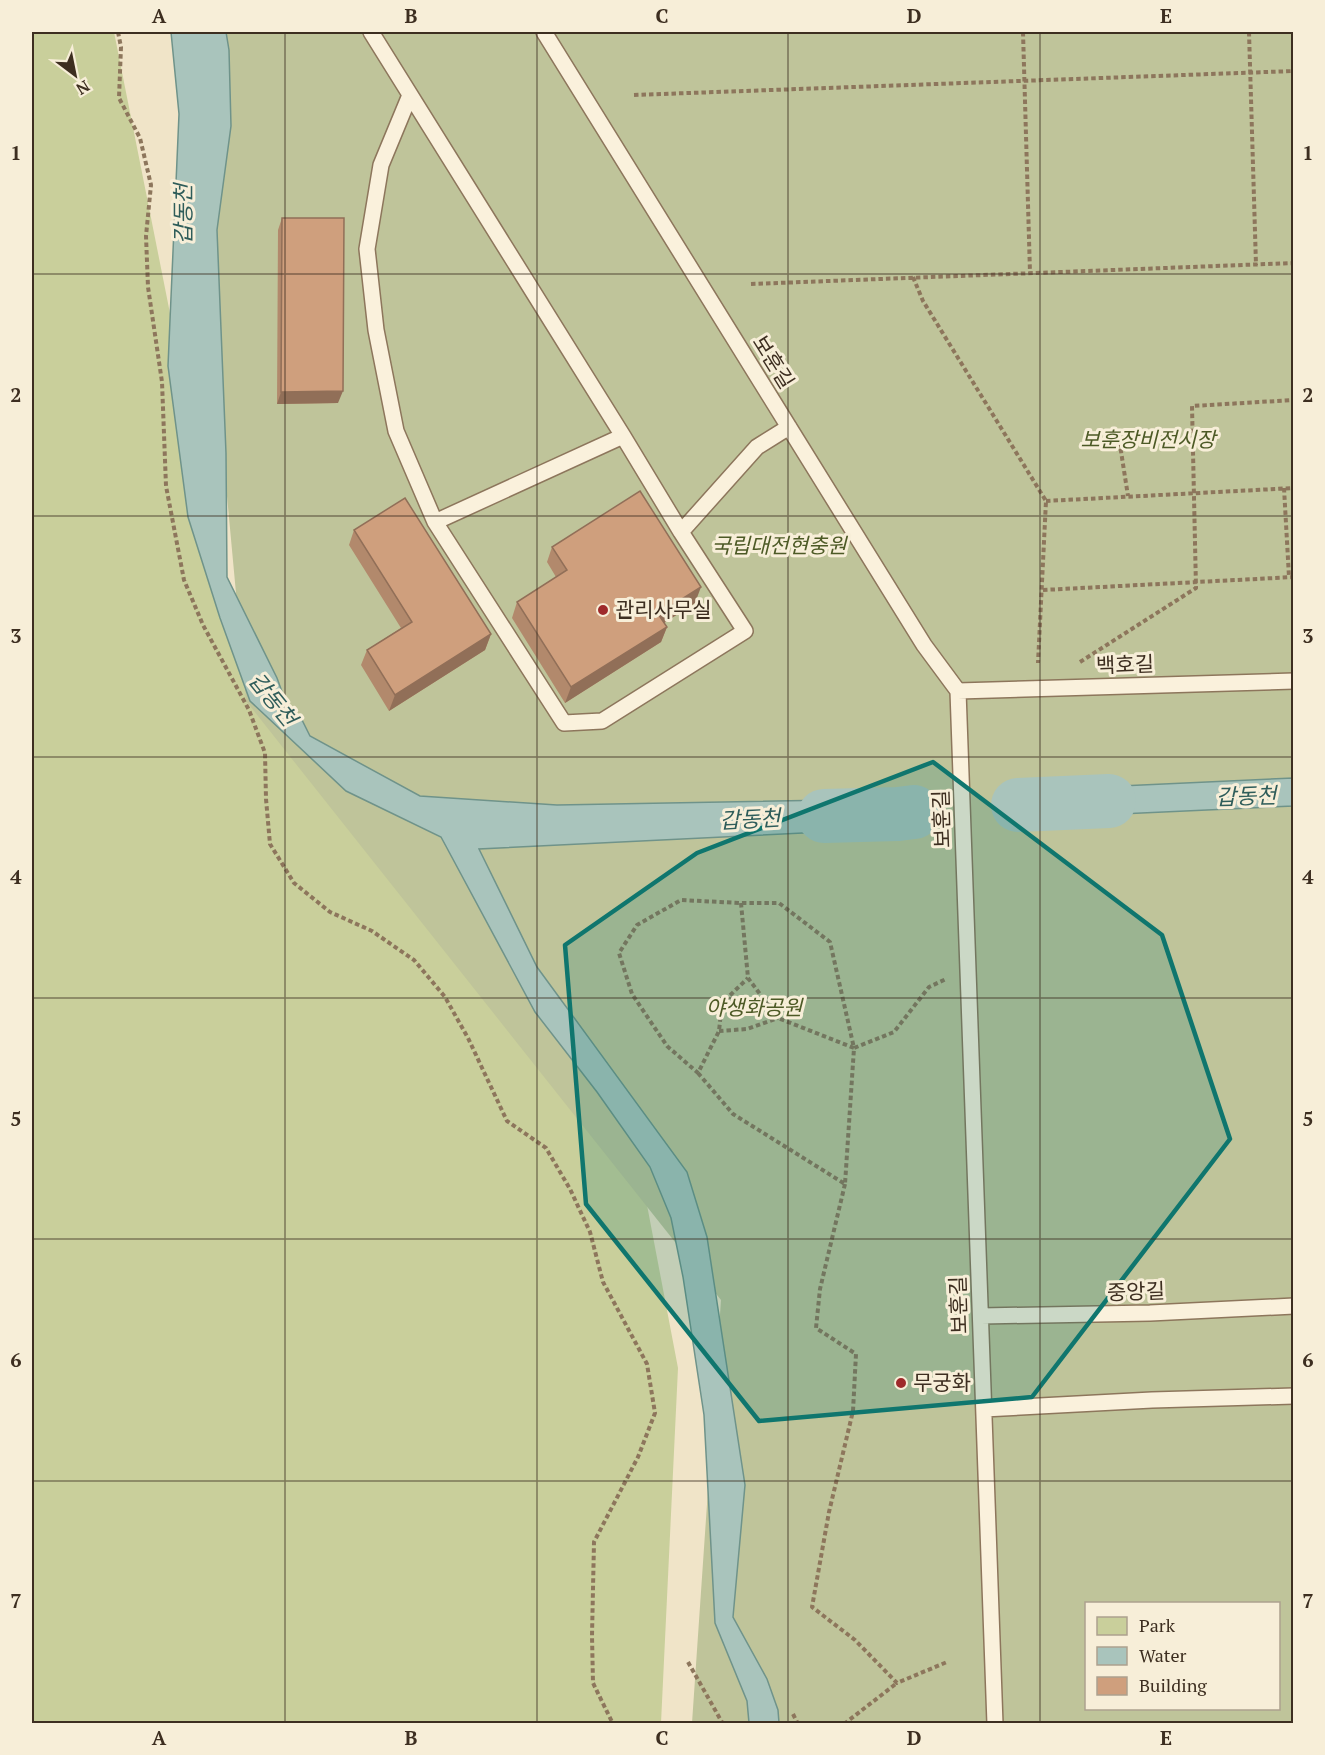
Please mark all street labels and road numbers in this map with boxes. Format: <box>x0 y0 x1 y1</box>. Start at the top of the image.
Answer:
street label: 보훈길 <box>747 329 801 393</box>
street label: 백호길 <box>1096 649 1154 679</box>
street label: 보훈길 <box>926 790 956 848</box>
street label: 보훈길 <box>943 1276 973 1334</box>
street label: 중앙길 <box>1107 1276 1165 1306</box>

